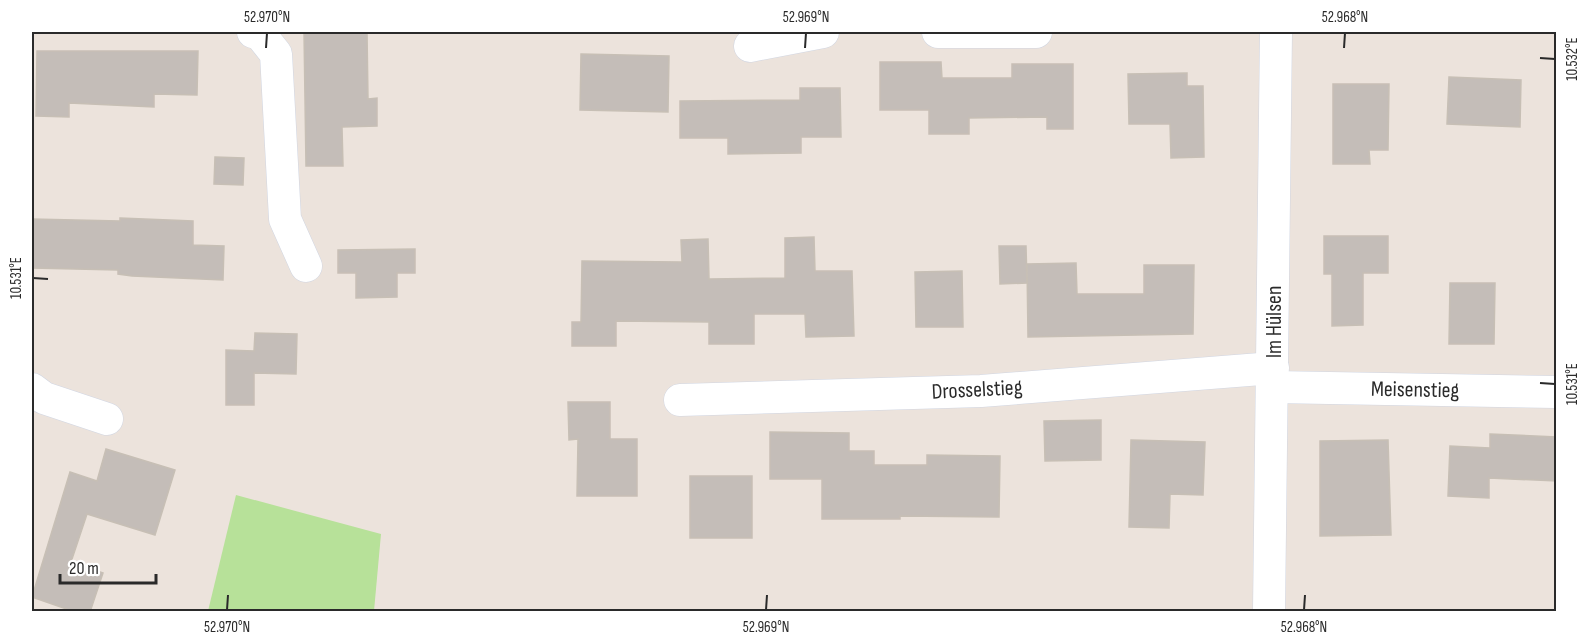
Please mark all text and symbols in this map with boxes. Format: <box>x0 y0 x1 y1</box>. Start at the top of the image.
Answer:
text: 52.970°N <box>244 8 290 27</box>
text: 52.969°N <box>783 8 829 27</box>
text: 52.968°N <box>1322 8 1368 27</box>
text: 10.532°E <box>1563 37 1582 81</box>
text: 10.531°E <box>7 257 26 299</box>
street label: Im Hülsen <box>1261 286 1288 358</box>
text: 10.531°E <box>1563 363 1582 405</box>
street label: Drosselstieg <box>931 374 1023 406</box>
street label: Meisenstieg <box>1371 376 1460 404</box>
scale bar <box>60 547 156 585</box>
text: 20 m <box>69 558 99 579</box>
text: 52.970°N <box>204 618 250 637</box>
text: 52.969°N <box>743 618 789 637</box>
text: 52.968°N <box>1281 618 1327 637</box>

